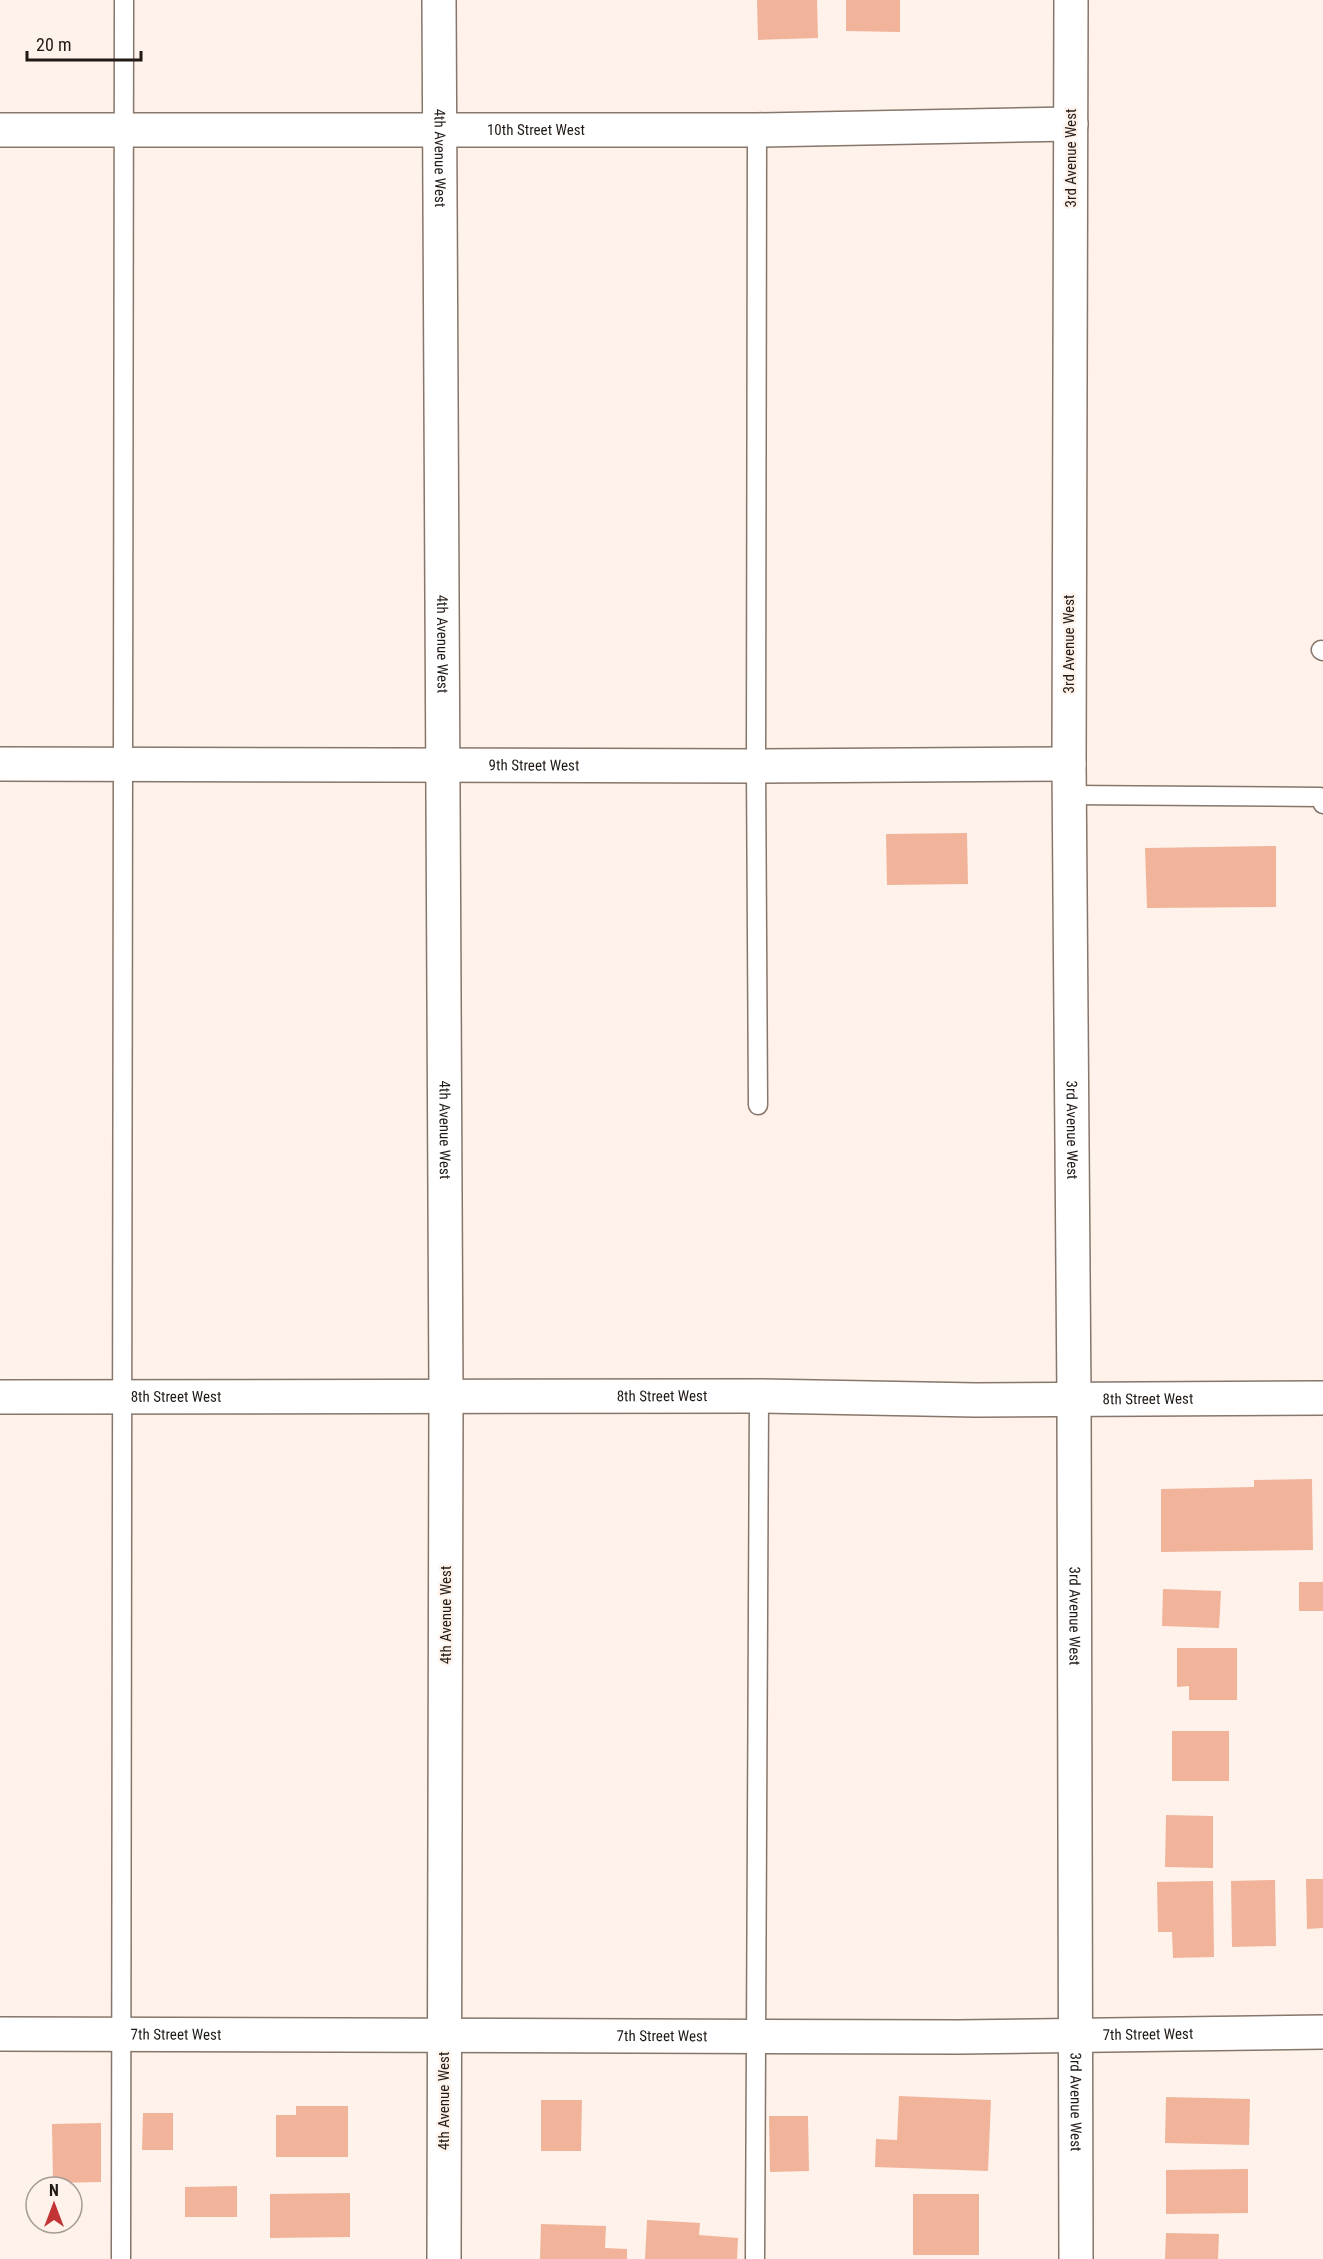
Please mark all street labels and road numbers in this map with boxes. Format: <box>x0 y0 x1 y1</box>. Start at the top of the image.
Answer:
street label: 4th Avenue West <box>431 109 449 207</box>
street label: 3rd Avenue West <box>1062 109 1080 207</box>
street label: 10th Street West <box>487 121 585 139</box>
street label: 4th Avenue West <box>433 595 451 693</box>
street label: 3rd Avenue West <box>1060 595 1078 693</box>
street label: 9th Street West <box>489 756 579 775</box>
street label: 3rd Avenue West <box>1062 1080 1081 1180</box>
street label: 4th Avenue West <box>435 1081 454 1179</box>
street label: 8th Street West <box>617 1387 707 1405</box>
street label: 8th Street West <box>131 1388 221 1406</box>
street label: 8th Street West <box>1103 1390 1193 1408</box>
street label: 4th Avenue West <box>437 1566 455 1664</box>
street label: 3rd Avenue West <box>1065 1566 1084 1665</box>
street label: 7th Street West <box>131 2025 221 2044</box>
street label: 7th Street West <box>1102 2025 1193 2044</box>
street label: 7th Street West <box>617 2027 707 2045</box>
street label: 4th Avenue West <box>435 2052 453 2150</box>
street label: 3rd Avenue West <box>1067 2052 1085 2151</box>

